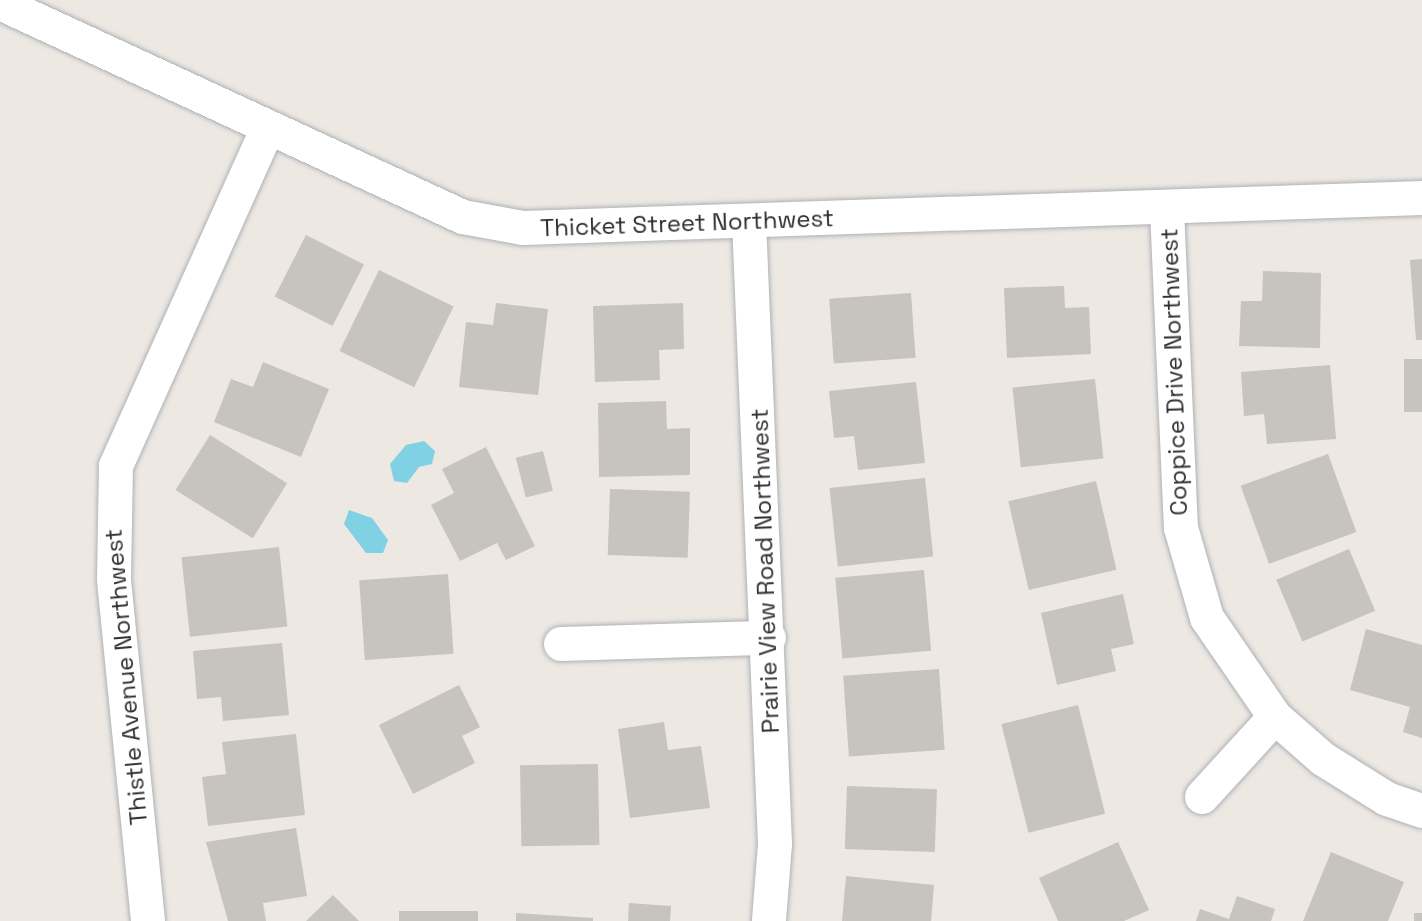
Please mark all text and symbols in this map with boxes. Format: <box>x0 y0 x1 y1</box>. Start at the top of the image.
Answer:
street label: Thicket Street Northwest <box>540 203 834 243</box>
street label: Coppice Drive Northwest <box>1155 228 1193 516</box>
street label: Prairie View Road Northwest <box>745 408 785 734</box>
street label: Thistle Avenue Northwest <box>99 528 153 826</box>

